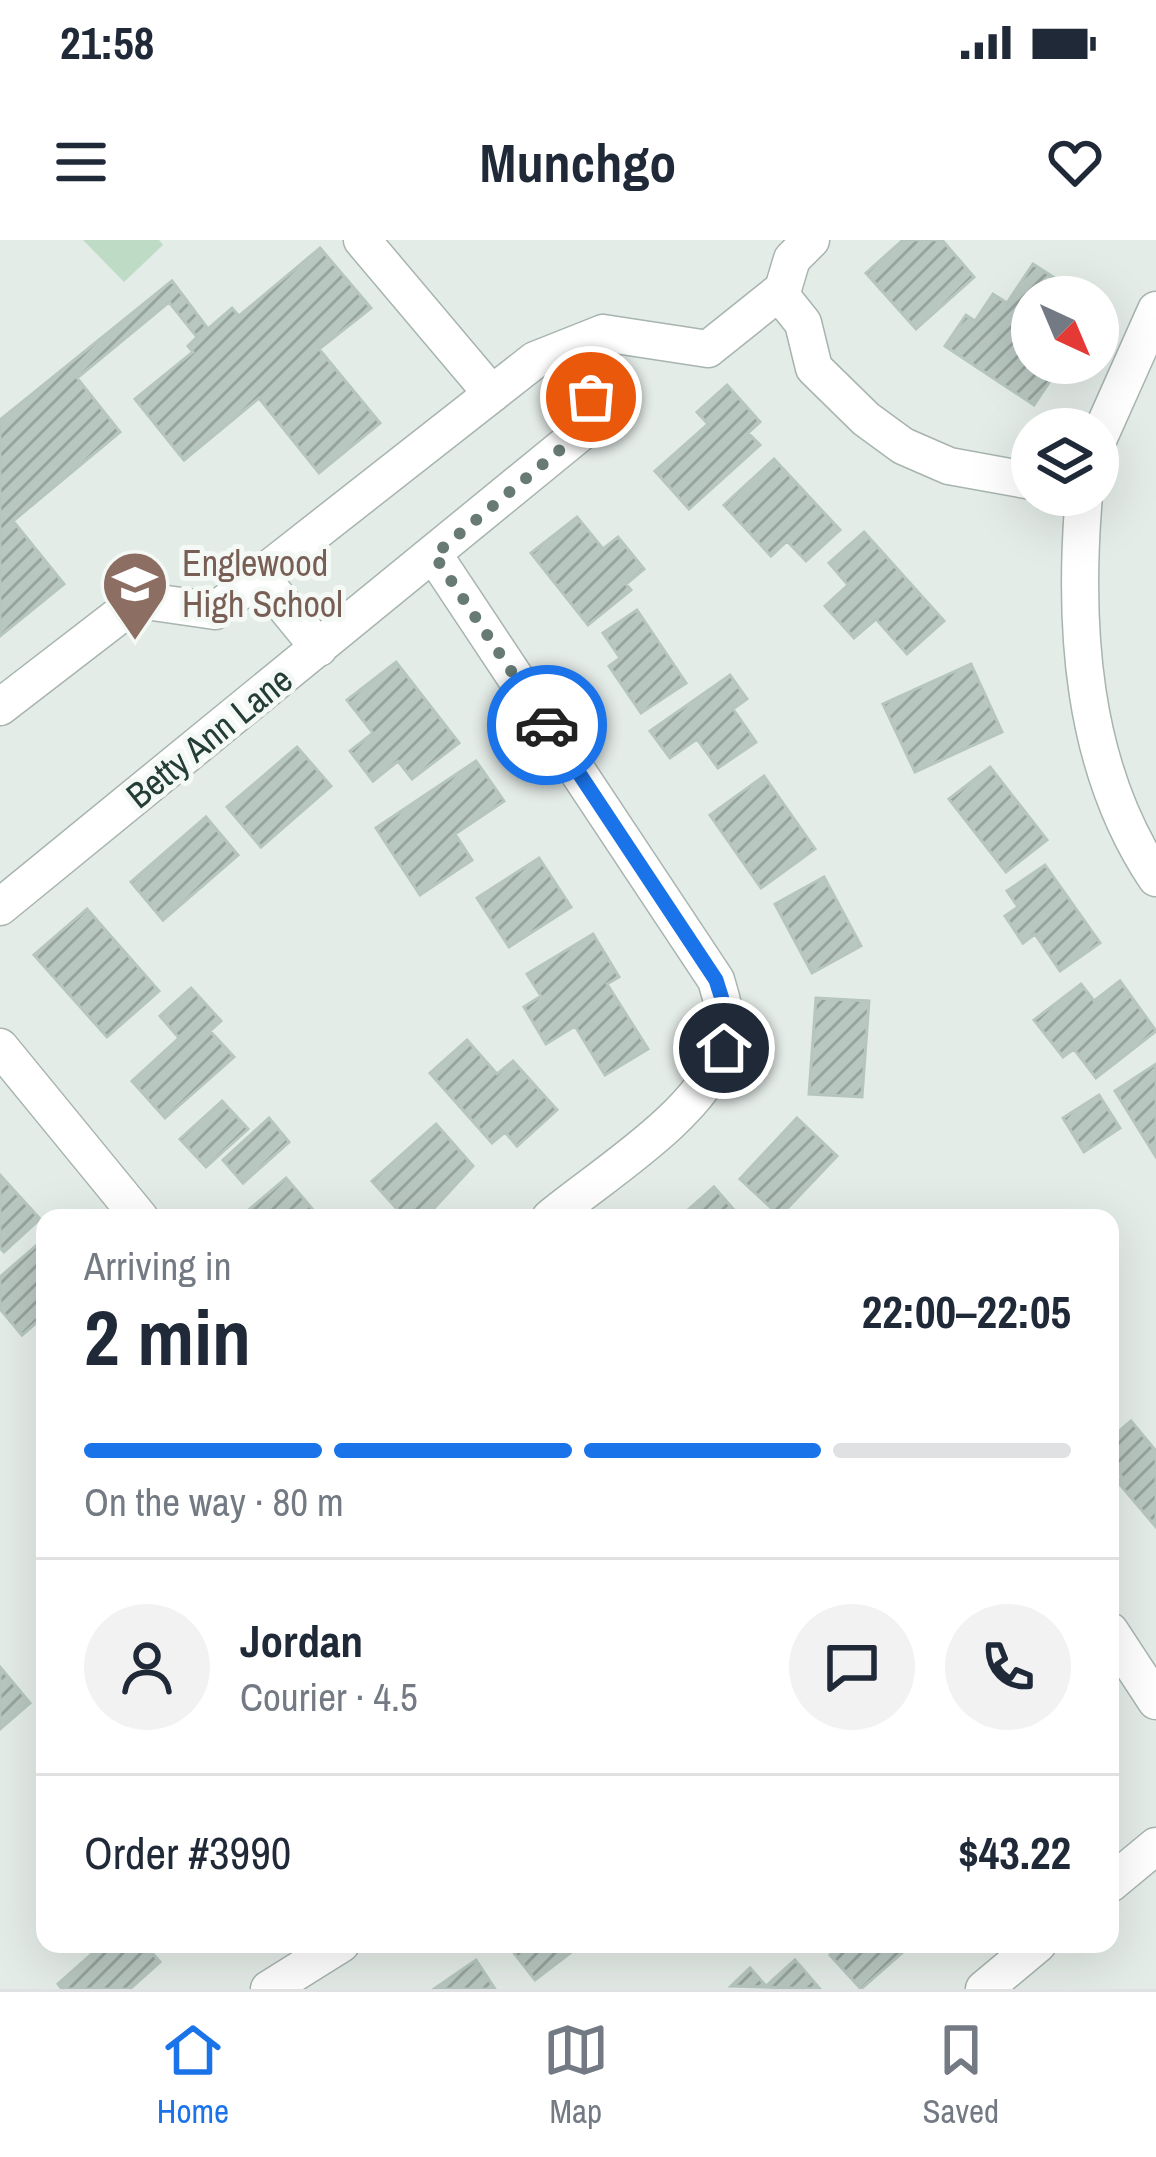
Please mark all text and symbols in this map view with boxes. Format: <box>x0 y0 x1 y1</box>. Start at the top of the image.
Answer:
text: 21:58 <box>60 12 154 73</box>
text: Munchgo <box>480 126 676 199</box>
icon: menu <box>48 129 114 195</box>
icon: heart <box>1042 129 1108 195</box>
north arrow <box>1011 276 1119 384</box>
map controls <box>1011 276 1119 516</box>
pin <box>540 346 642 448</box>
icon: bag <box>558 364 624 430</box>
button: layers <box>1011 408 1119 516</box>
place label: Englewood High School <box>182 539 343 628</box>
school or university icon: Englewood High School <box>100 549 170 643</box>
street label: Betty Ann Lane <box>116 655 302 819</box>
courier <box>487 665 607 785</box>
icon: car <box>514 692 580 758</box>
pin <box>673 997 775 1099</box>
icon: home <box>691 1015 757 1081</box>
text: Arriving in <box>84 1240 232 1292</box>
text: 22:00–22:05 <box>862 1281 1071 1342</box>
text: 2 min <box>84 1284 251 1389</box>
text: On the way · 80 m <box>84 1476 344 1528</box>
button: person <box>84 1604 210 1730</box>
button: chat <box>789 1604 915 1730</box>
button: phone <box>945 1604 1071 1730</box>
text: Jordan <box>240 1610 363 1671</box>
text: Courier · 4.5 <box>240 1671 418 1723</box>
text: Order #3990 <box>84 1822 291 1883</box>
text: $43.22 <box>958 1822 1071 1883</box>
tab: Home <box>157 2017 229 2133</box>
tab: Map <box>543 2017 609 2133</box>
tab: Saved <box>922 2017 999 2133</box>

